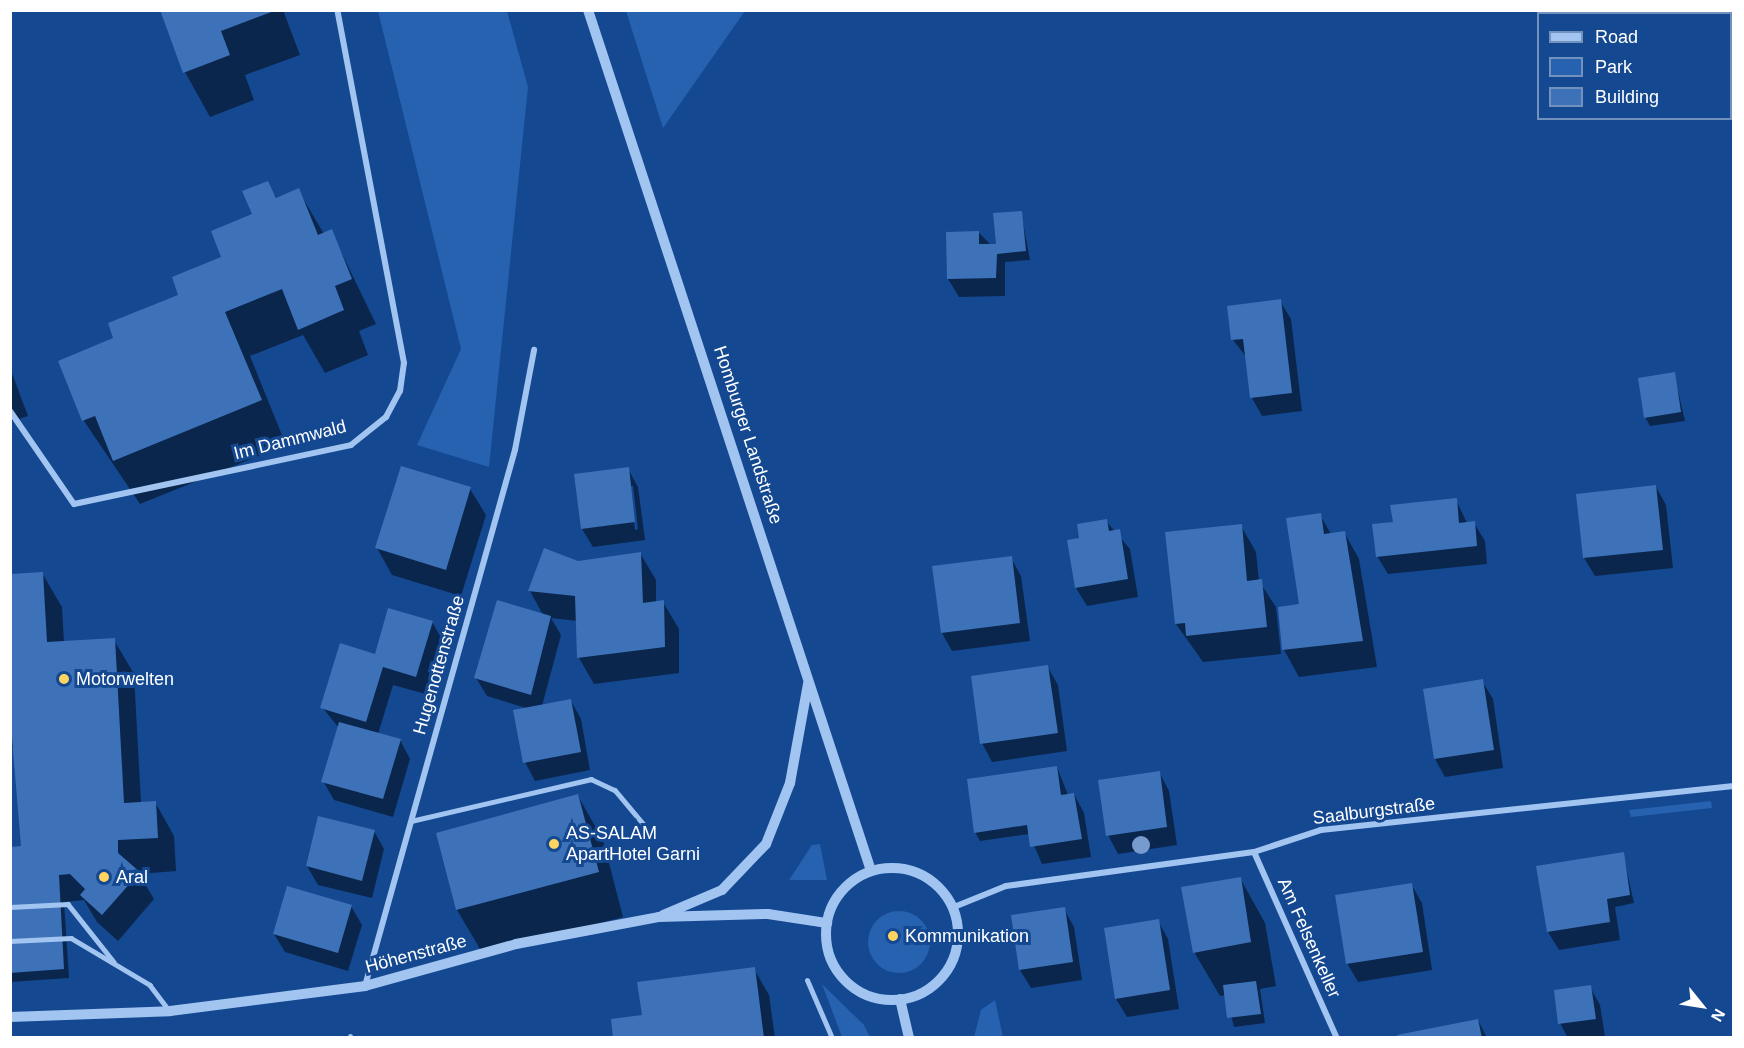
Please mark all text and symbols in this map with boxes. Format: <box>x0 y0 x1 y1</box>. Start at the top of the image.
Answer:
legend <box>1537 12 1732 120</box>
text: Road <box>1595 27 1638 47</box>
text: Park <box>1595 57 1632 77</box>
text: Building <box>1595 87 1659 107</box>
street label: Homburger Landstraße <box>709 343 787 527</box>
street label: Im Dammwald <box>232 416 348 464</box>
street label: Hugenottenstraße <box>409 593 469 737</box>
place label: Motorwelten <box>76 668 174 690</box>
marker: Motorwelten <box>57 672 71 686</box>
street label: Saalburgstraße <box>1312 793 1436 829</box>
place label: AS-SALAM ApartHotel Garni <box>566 823 700 866</box>
marker: AS-SALAM ApartHotel Garni <box>547 837 561 851</box>
place label: Aral <box>116 866 148 888</box>
marker: Aral <box>97 870 111 884</box>
street label: Am Felsenkeller <box>1273 875 1345 1001</box>
place label: Kommunikation <box>905 925 1029 947</box>
marker: Kommunikation <box>886 929 900 943</box>
street label: Höhenstraße <box>363 930 469 978</box>
north arrow <box>1672 976 1732 1036</box>
text: N <box>1708 1006 1728 1025</box>

